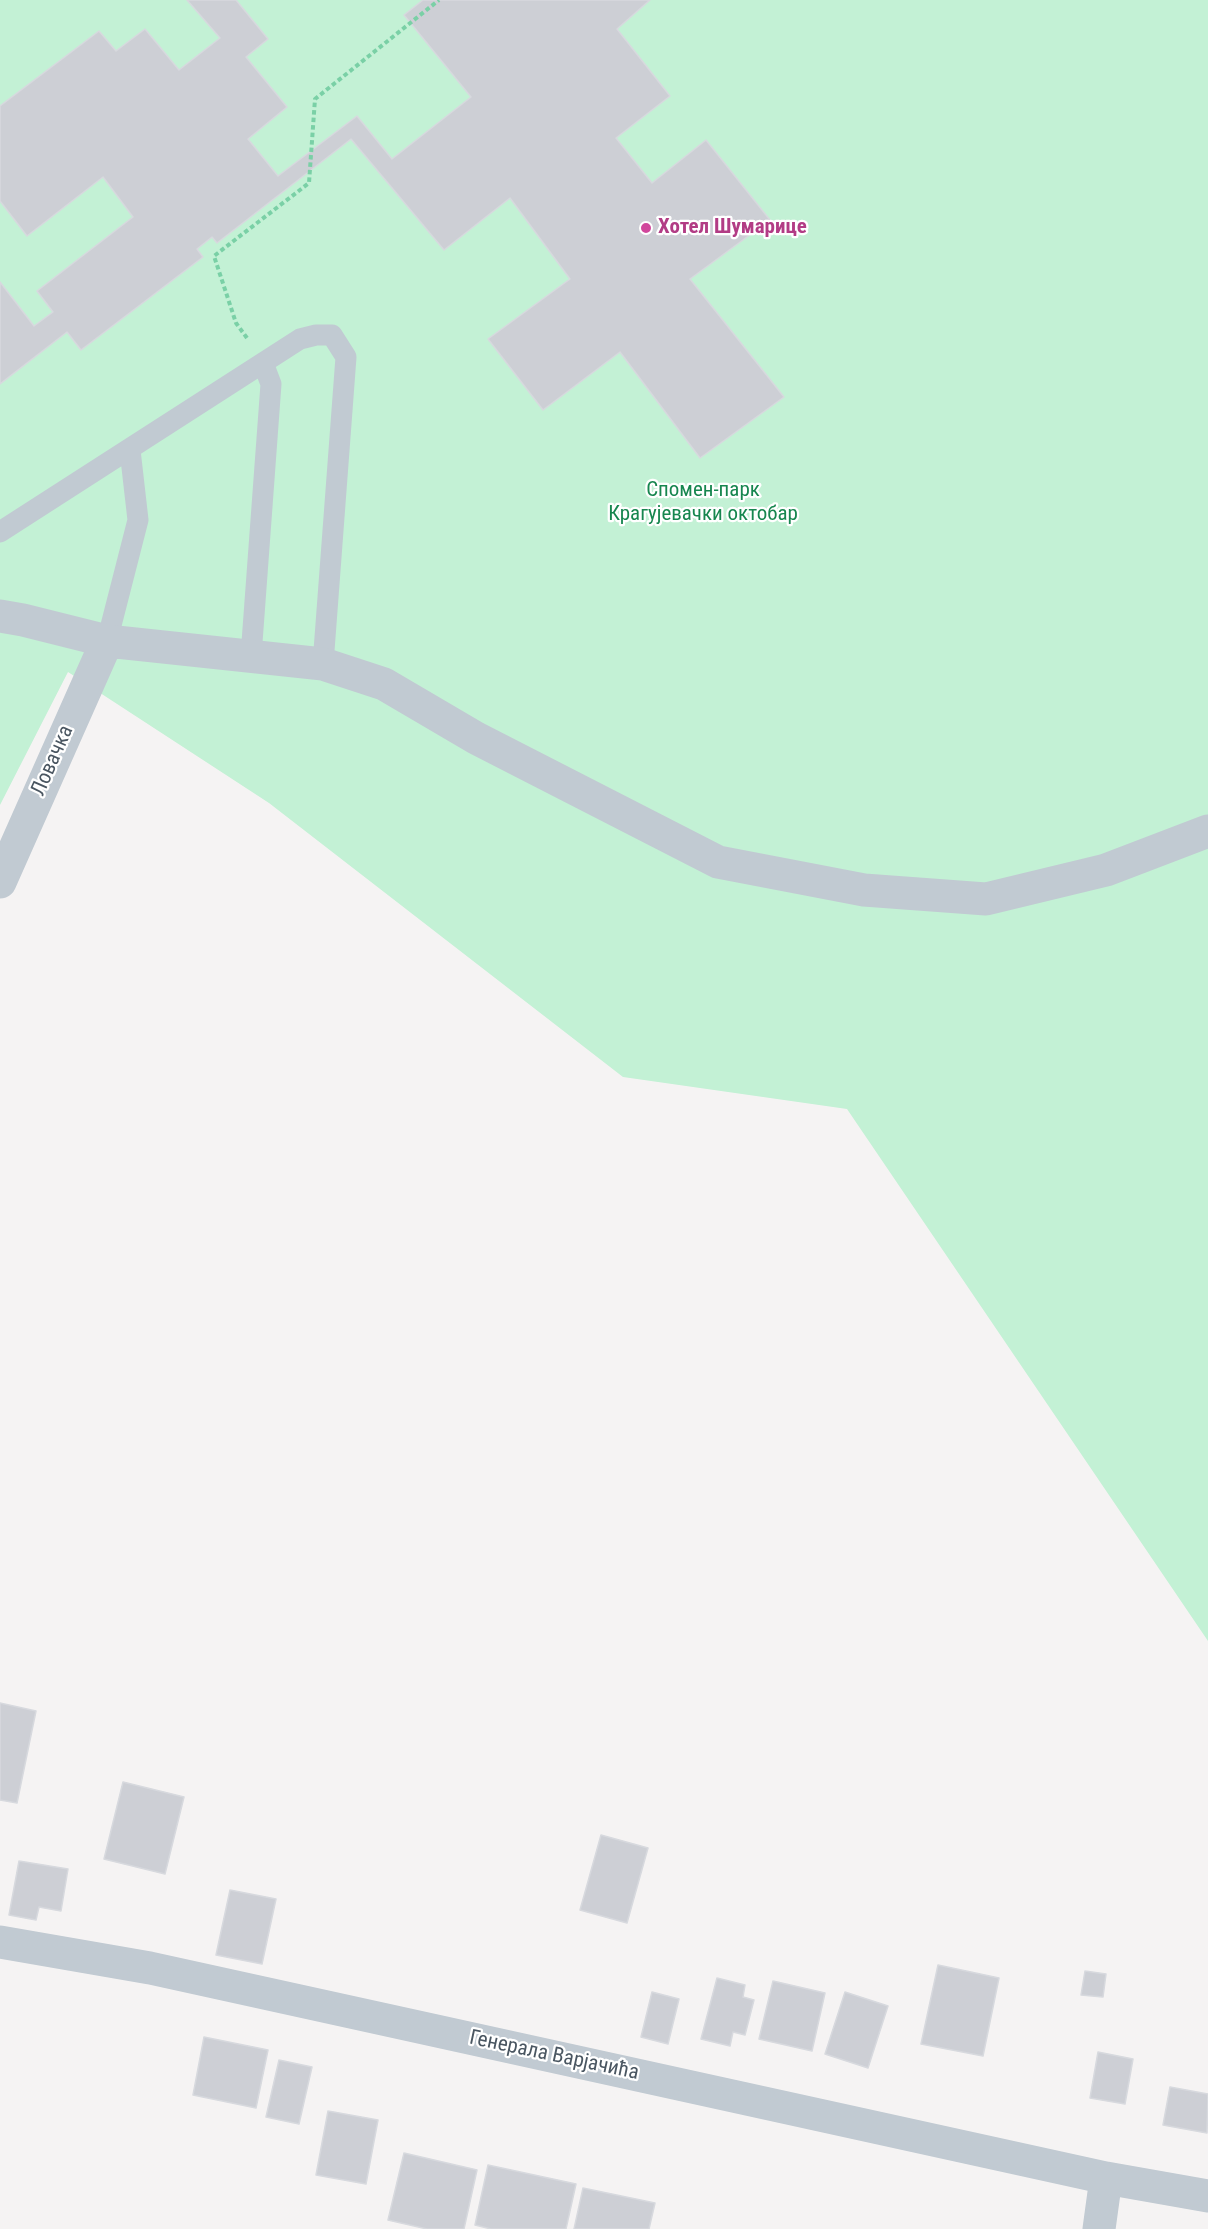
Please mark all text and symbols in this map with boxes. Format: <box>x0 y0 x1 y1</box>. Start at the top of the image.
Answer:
place label: Хотел Шумарице <box>658 215 807 241</box>
marker: Хотел Шумарице <box>639 221 653 235</box>
park label: Спомен-парк Крагујевачки октобар <box>608 478 798 528</box>
street label: Ловачка <box>26 722 80 800</box>
street label: Генерала Варјачића <box>467 2026 641 2086</box>

